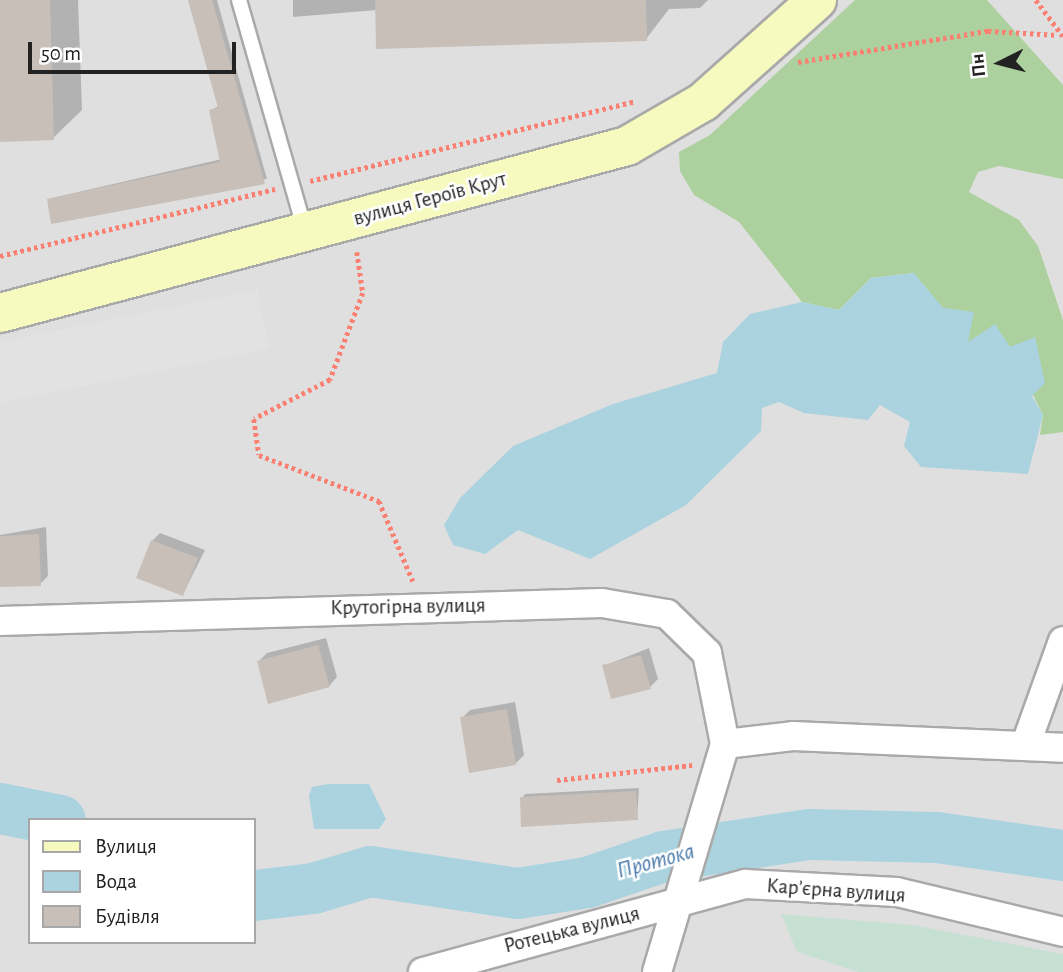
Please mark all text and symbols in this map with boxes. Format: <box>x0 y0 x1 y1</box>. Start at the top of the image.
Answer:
scale bar <box>32 28 240 72</box>
north arrow <box>965 28 1035 98</box>
text: 50 m <box>41 43 81 64</box>
text: Пн <box>968 53 989 78</box>
street label: вулиця Героїв Крут <box>351 166 509 232</box>
street label: Крутогірна вулиця <box>330 593 486 621</box>
legend <box>28 818 256 944</box>
text: Вулиця <box>95 836 157 857</box>
water label: Протока <box>614 838 698 886</box>
text: Вода <box>95 871 137 892</box>
street label: Карʼєрна вулиця <box>766 874 906 908</box>
street label: Ротецька вулиця <box>501 901 643 959</box>
text: Будівля <box>95 906 160 927</box>

